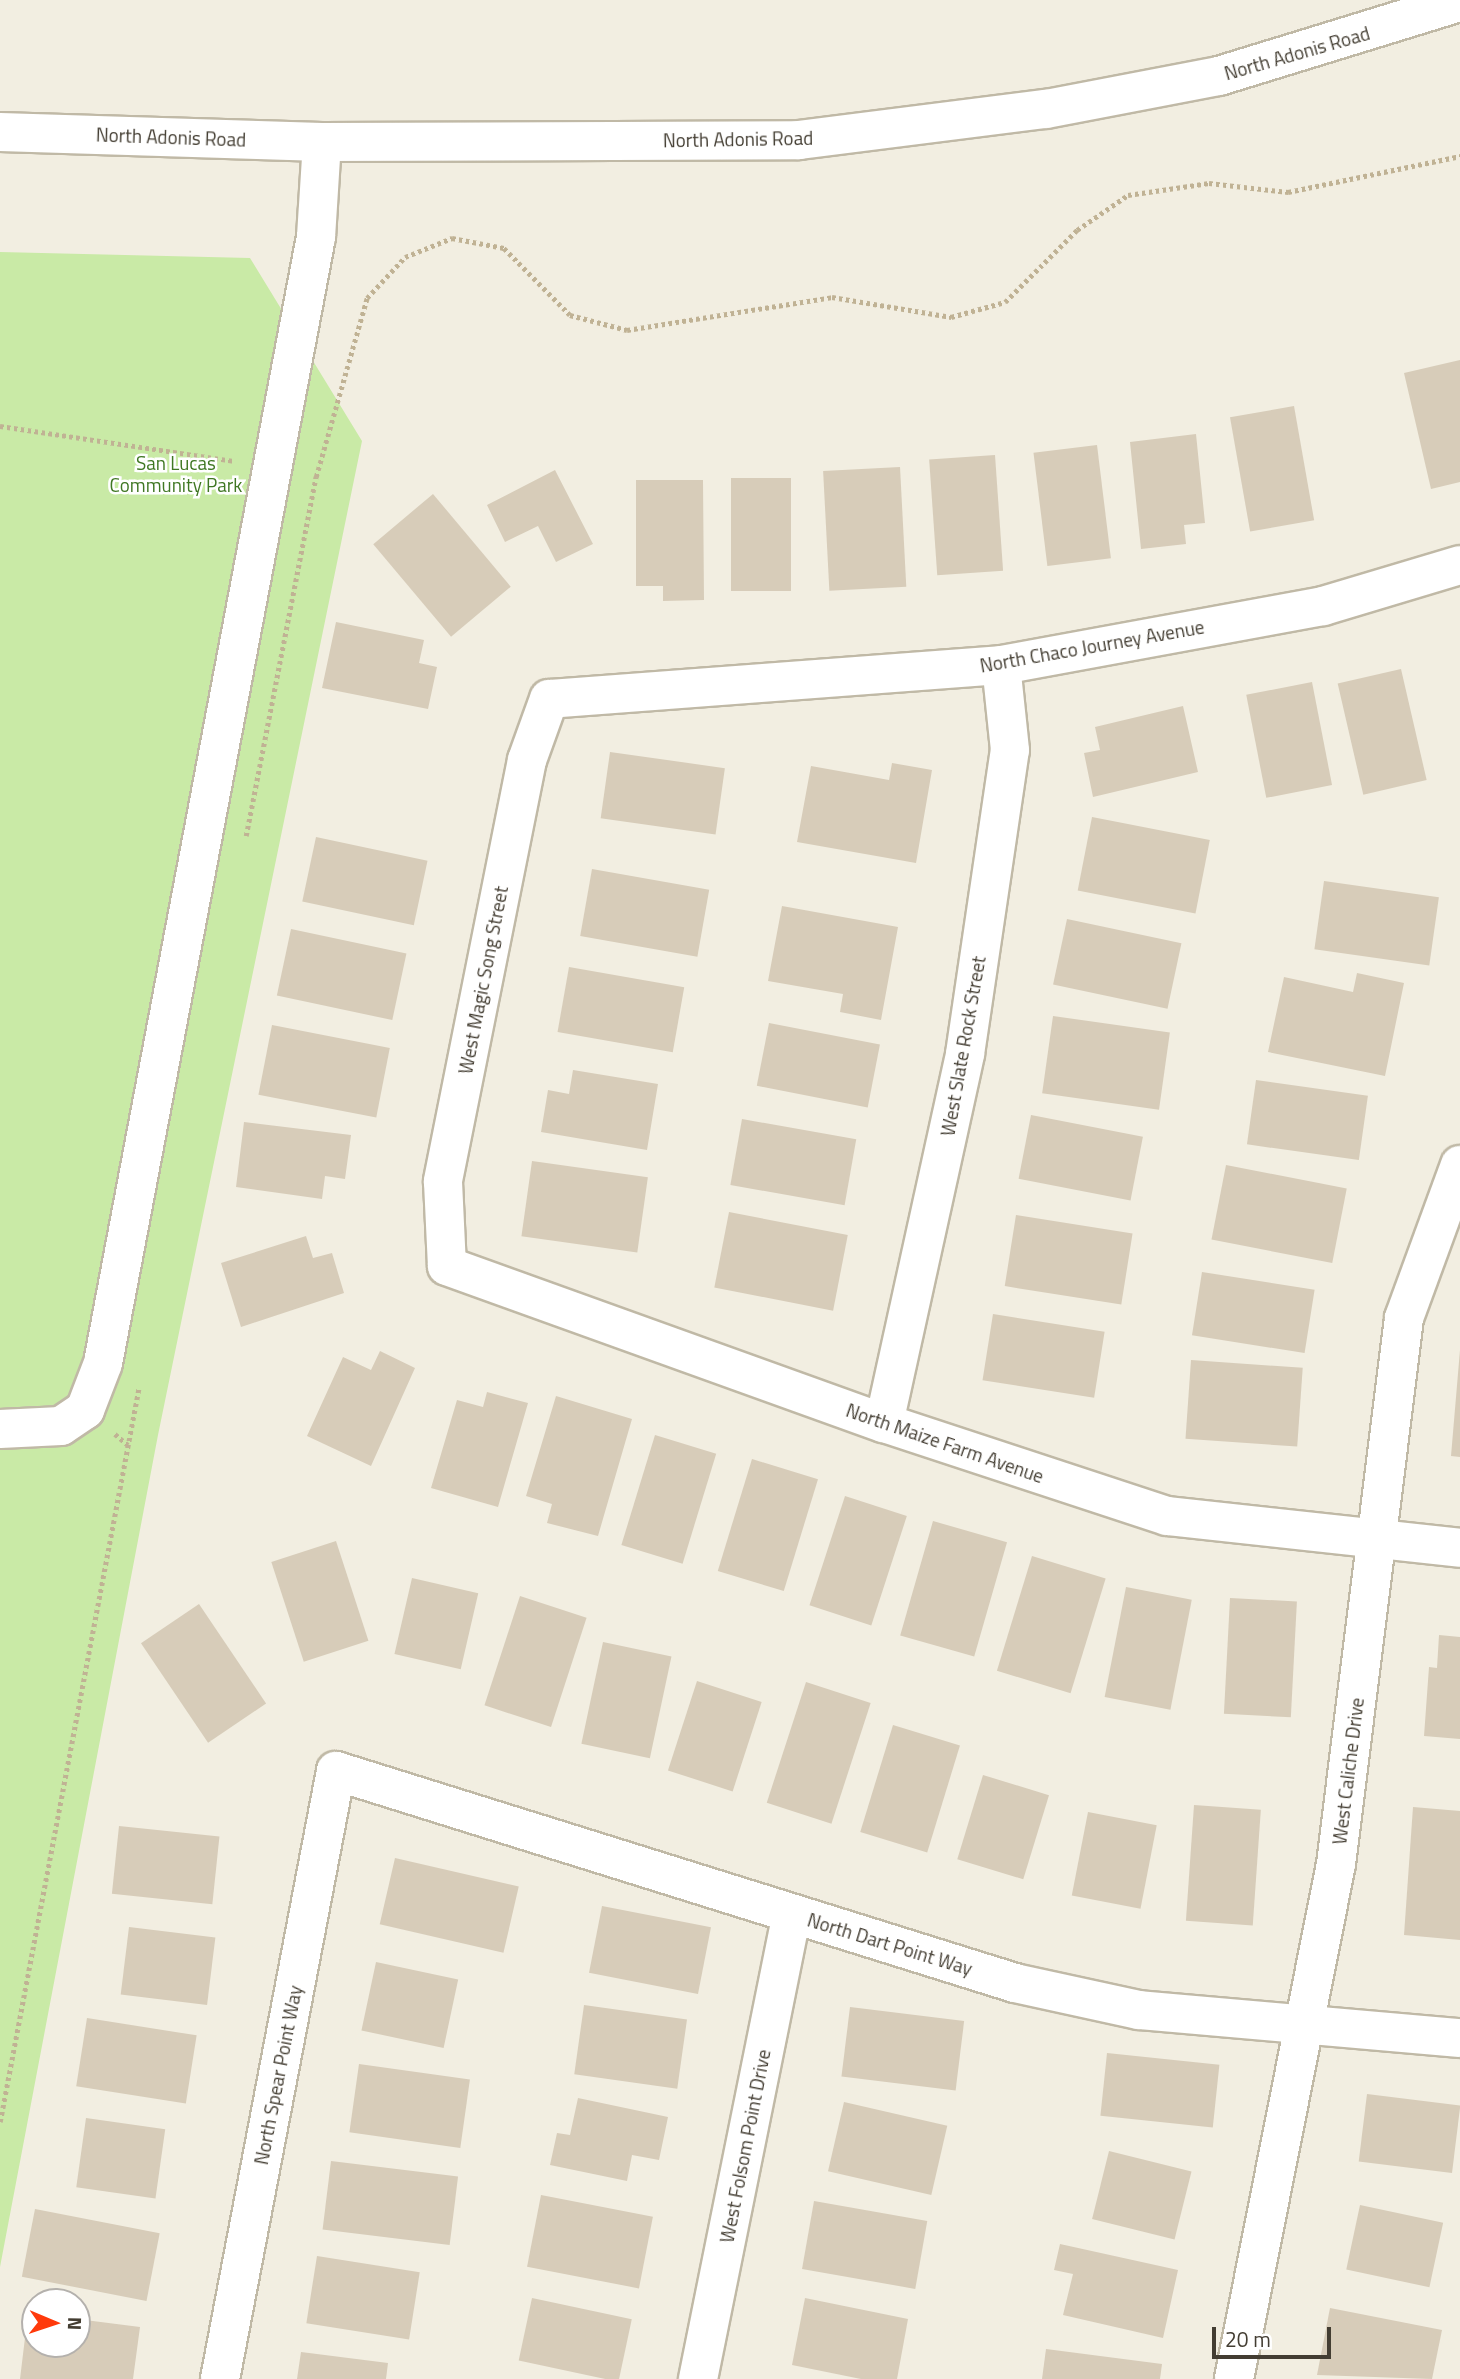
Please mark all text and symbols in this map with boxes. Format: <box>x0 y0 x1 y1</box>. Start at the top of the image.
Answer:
street label: North Adonis Road <box>1222 21 1372 85</box>
street label: North Adonis Road <box>96 123 246 151</box>
street label: North Adonis Road <box>663 126 813 152</box>
park label: San Lucas Community Park <box>110 452 242 496</box>
street label: North Chaco Journey Avenue <box>978 615 1206 677</box>
street label: West Magic Song Street <box>454 884 512 1076</box>
street label: West Slate Rock Street <box>936 954 990 1138</box>
street label: North Maize Farm Avenue <box>843 1398 1047 1488</box>
street label: West Caliche Drive <box>1328 1696 1368 1846</box>
street label: North Dart Point Way <box>805 1908 975 1980</box>
street label: North Spear Point Way <box>249 1983 307 2167</box>
street label: West Folsom Point Drive <box>715 2047 775 2245</box>
north arrow <box>21 2288 91 2358</box>
scale bar <box>1215 2312 1334 2356</box>
text: N <box>61 2317 90 2331</box>
text: 20 m <box>1225 2323 1271 2355</box>

